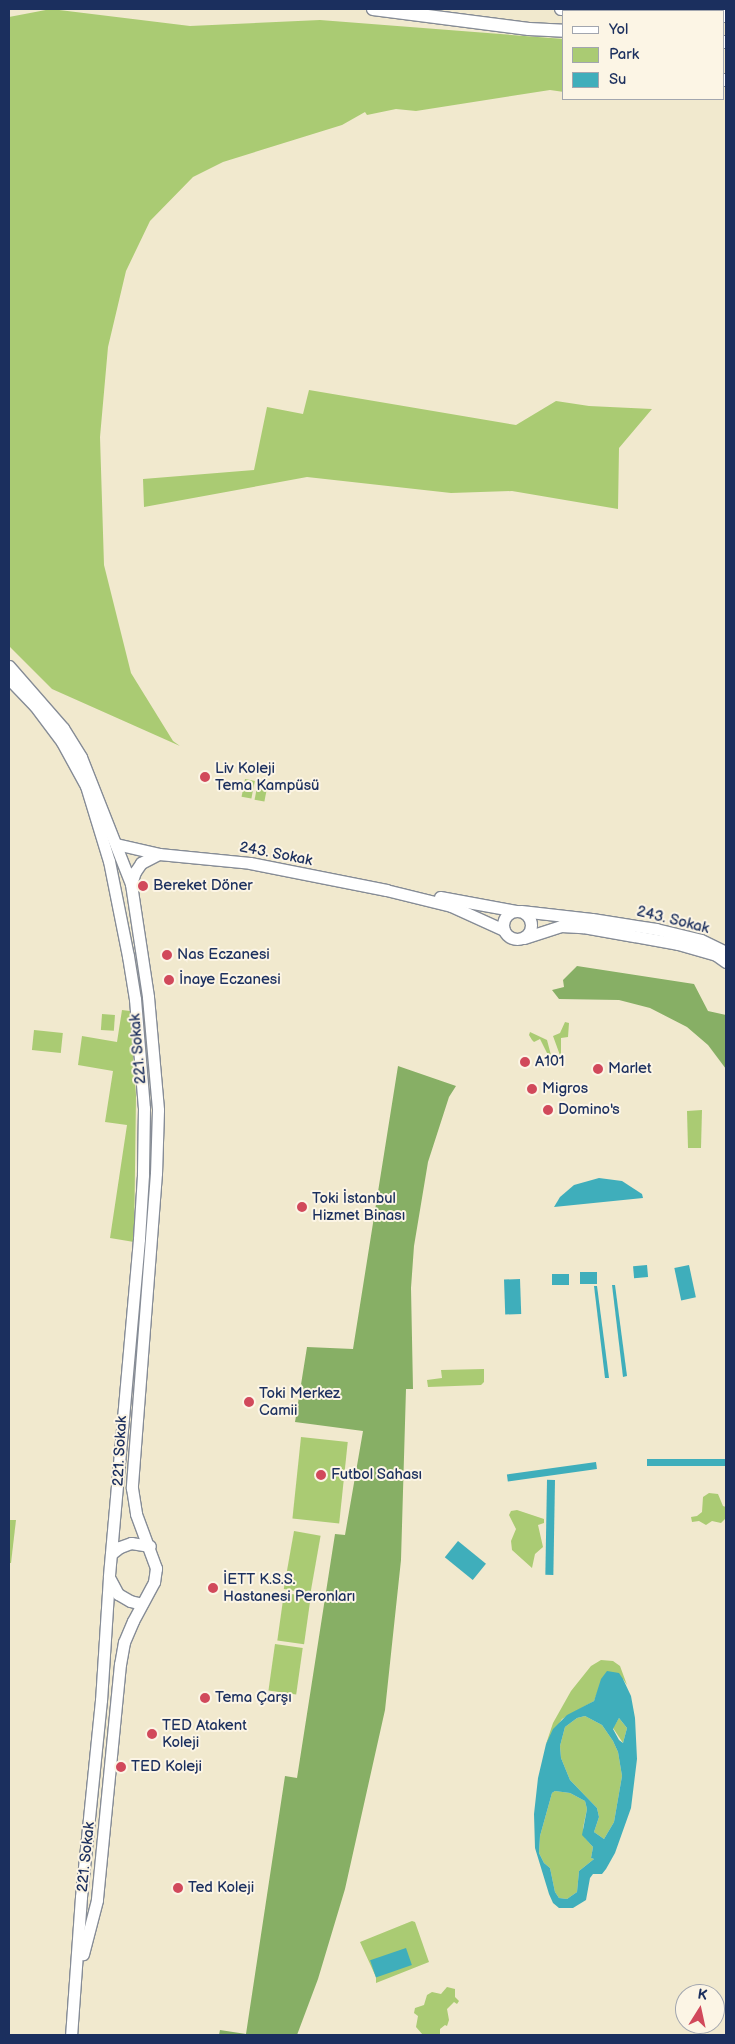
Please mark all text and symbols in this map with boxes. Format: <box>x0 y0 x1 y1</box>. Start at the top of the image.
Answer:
legend <box>562 10 725 100</box>
text: Yol <box>609 20 628 39</box>
text: Park <box>609 45 639 64</box>
text: Su <box>609 70 626 89</box>
place label: Liv Koleji Tema Kampüsü <box>215 759 320 794</box>
marker: Liv Koleji Tema Kampüsü <box>199 771 211 783</box>
street label: 243. Sokak <box>238 838 314 870</box>
place label: Bereket Döner <box>153 877 253 895</box>
marker: Bereket Döner <box>137 880 149 892</box>
street label: 243. Sokak <box>635 902 711 938</box>
place label: Nas Eczanesi <box>177 946 270 964</box>
marker: Nas Eczanesi <box>161 949 173 961</box>
place label: İnaye Eczanesi <box>179 971 281 989</box>
marker: İnaye Eczanesi <box>163 974 175 986</box>
street label: 221. Sokak <box>126 1013 150 1085</box>
place label: A101 <box>535 1053 565 1071</box>
marker: A101 <box>519 1056 531 1068</box>
place label: Marlet <box>608 1060 652 1078</box>
marker: Marlet <box>592 1063 604 1075</box>
place label: Migros <box>542 1080 588 1098</box>
marker: Migros <box>526 1083 538 1095</box>
place label: Domino's <box>558 1101 620 1119</box>
marker: Domino's <box>542 1104 554 1116</box>
place label: Toki İstanbul Hizmet Binası <box>312 1189 405 1224</box>
marker: Toki İstanbul Hizmet Binası <box>296 1201 308 1213</box>
place label: Toki Merkez Camii <box>259 1384 340 1419</box>
marker: Toki Merkez Camii <box>243 1396 255 1408</box>
street label: 221. Sokak <box>109 1415 131 1487</box>
place label: Futbol Sahası <box>331 1466 422 1484</box>
marker: Futbol Sahası <box>315 1469 327 1481</box>
place label: İETT K.S.S. Hastanesi Peronları <box>223 1570 355 1605</box>
marker: İETT K.S.S. Hastanesi Peronları <box>207 1582 219 1594</box>
place label: Tema Çarşı <box>215 1689 292 1707</box>
marker: Tema Çarşı <box>199 1692 211 1704</box>
place label: TED Atakent Koleji <box>162 1716 247 1751</box>
marker: TED Atakent Koleji <box>146 1728 158 1740</box>
place label: TED Koleji <box>131 1758 202 1776</box>
marker: TED Koleji <box>115 1761 127 1773</box>
street label: 221. Sokak <box>73 1821 99 1893</box>
place label: Ted Koleji <box>188 1879 254 1897</box>
marker: Ted Koleji <box>172 1882 184 1894</box>
north arrow <box>675 1984 725 2034</box>
text: K <box>696 1986 709 2004</box>

